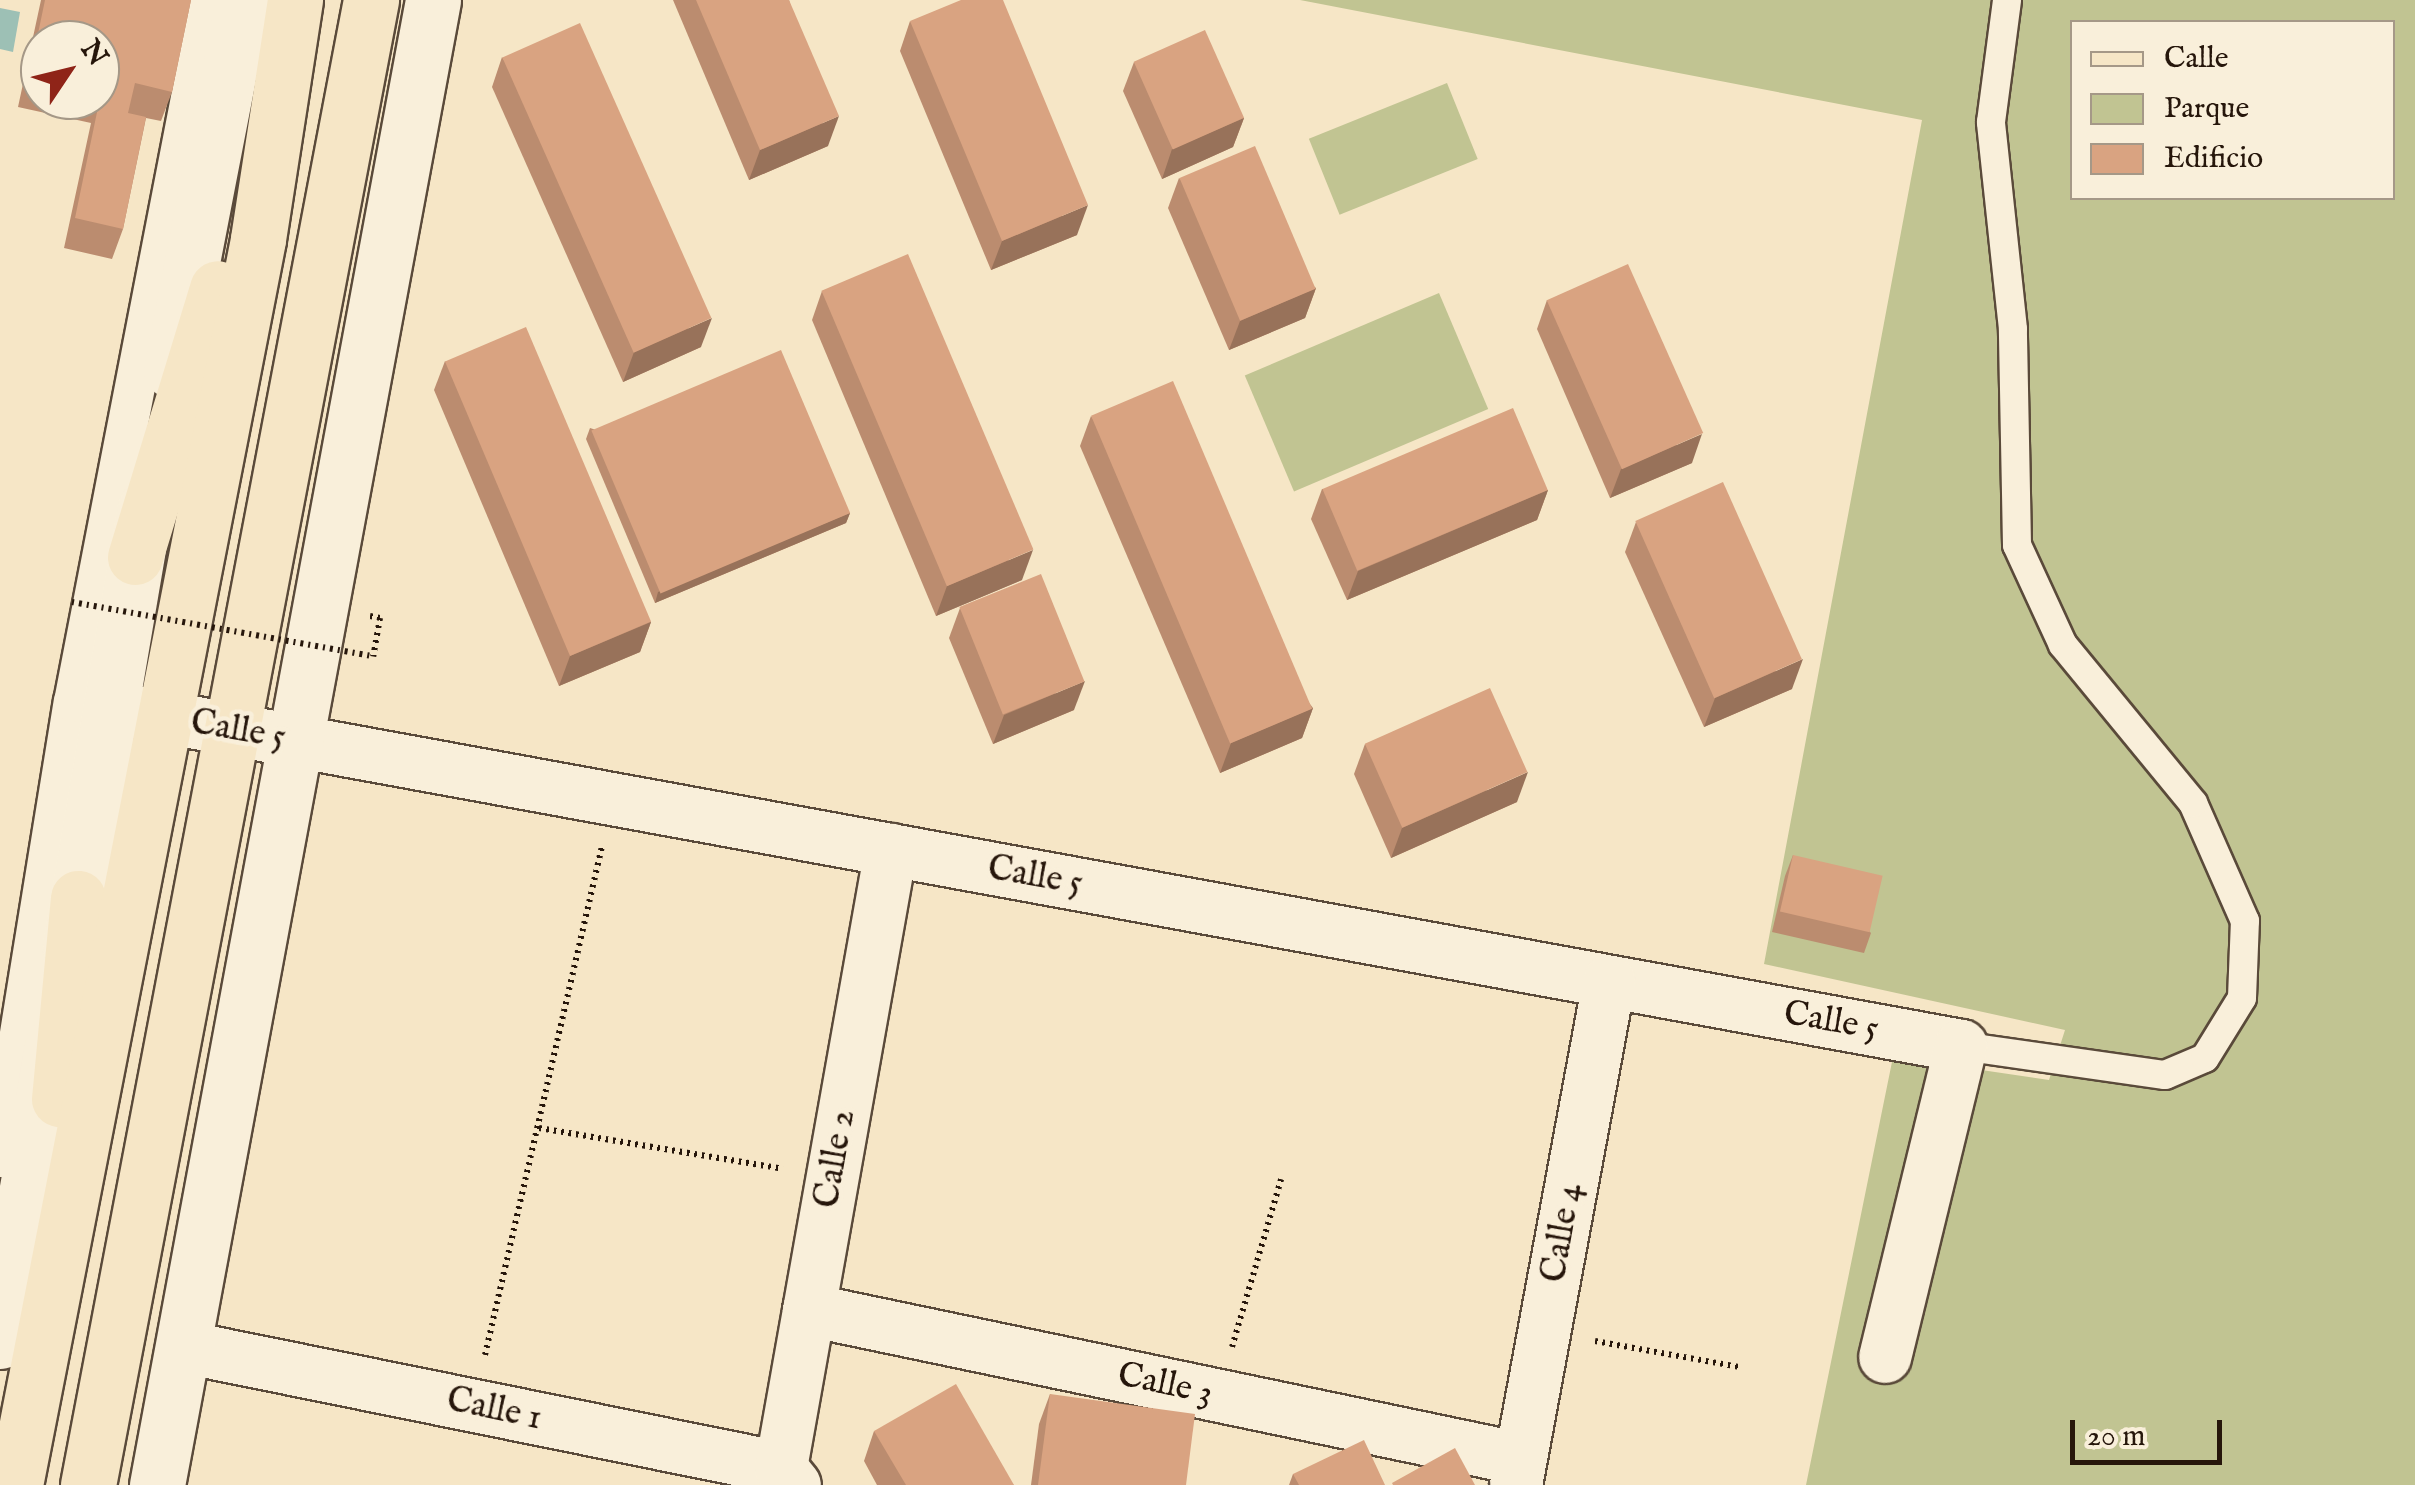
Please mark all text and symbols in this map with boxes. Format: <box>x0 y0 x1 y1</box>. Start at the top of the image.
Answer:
north arrow <box>20 20 120 120</box>
legend <box>2070 20 2395 200</box>
text: N <box>72 34 115 74</box>
text: Calle <box>2164 40 2228 78</box>
text: Parque <box>2164 90 2249 128</box>
text: Edificio <box>2164 140 2263 178</box>
street label: Calle 5 <box>187 702 289 760</box>
street label: Calle 5 <box>984 848 1086 906</box>
street label: Calle 5 <box>1780 993 1882 1051</box>
street label: Calle 2 <box>807 1106 865 1212</box>
street label: Calle 4 <box>1534 1180 1592 1286</box>
street label: Calle 3 <box>1114 1354 1216 1416</box>
street label: Calle 1 <box>443 1379 545 1441</box>
scale bar <box>2075 1400 2228 1462</box>
text: 20 m <box>2087 1418 2146 1456</box>

